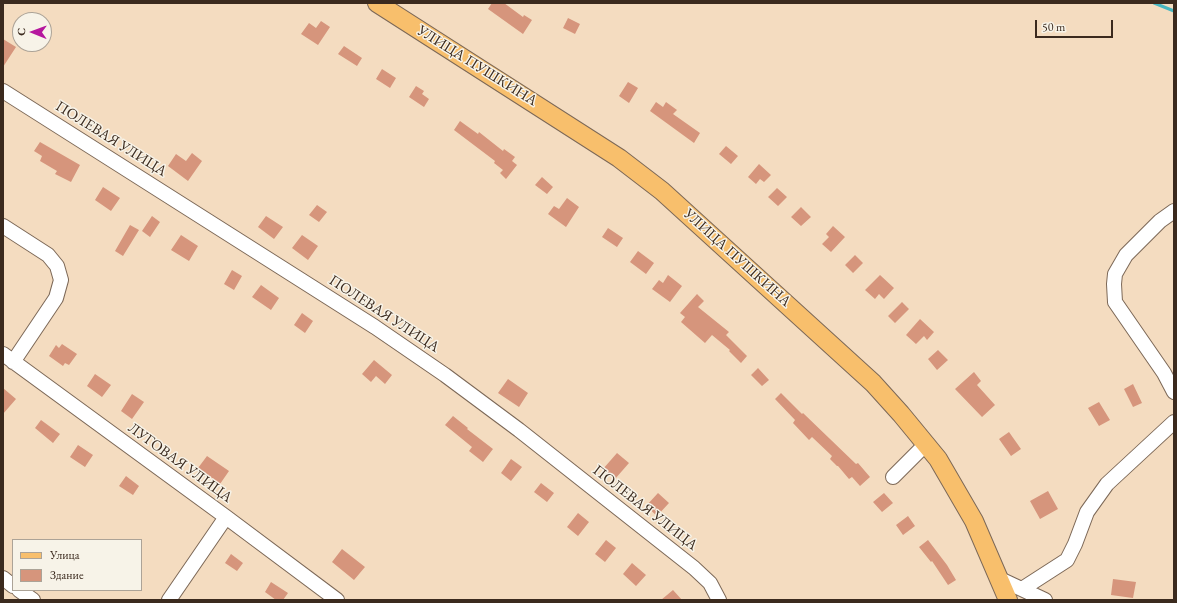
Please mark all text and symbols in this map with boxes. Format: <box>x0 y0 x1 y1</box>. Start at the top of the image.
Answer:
north arrow <box>12 12 52 52</box>
scale bar <box>1037 12 1115 38</box>
text: 50 m <box>1042 19 1065 35</box>
street label: УЛИЦА ПУШКИНА <box>414 22 540 110</box>
text: С <box>14 28 28 36</box>
street label: ПОЛЕВАЯ УЛИЦА <box>52 97 170 181</box>
street label: УЛИЦА ПУШКИНА <box>680 205 794 311</box>
street label: ПОЛЕВАЯ УЛИЦА <box>325 272 443 356</box>
street label: ЛУГОВАЯ УЛИЦА <box>124 419 236 507</box>
street label: ПОЛЕВАЯ УЛИЦА <box>589 461 701 555</box>
legend <box>12 539 142 591</box>
text: Улица <box>50 547 80 563</box>
text: Здание <box>50 567 84 583</box>

